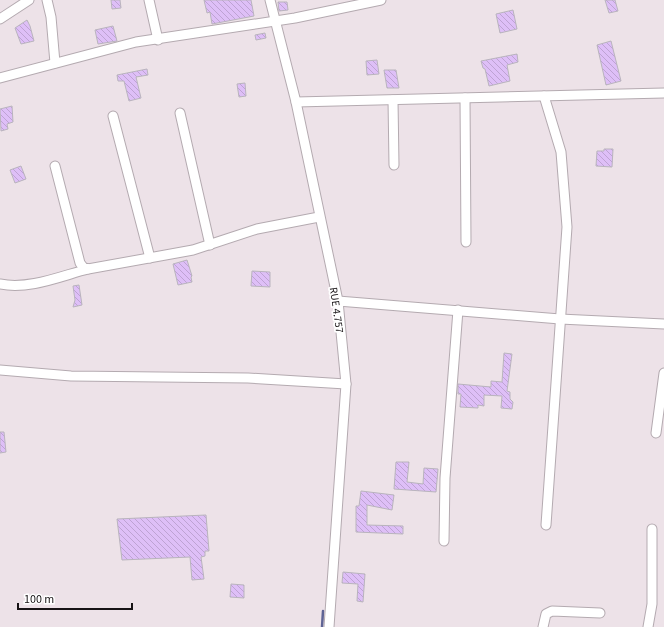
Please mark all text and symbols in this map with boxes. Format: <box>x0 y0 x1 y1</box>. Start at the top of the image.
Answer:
street label: RUE 4.757 <box>326 286 347 334</box>
scale bar <box>18 585 132 611</box>
text: 100 m <box>24 591 54 608</box>

